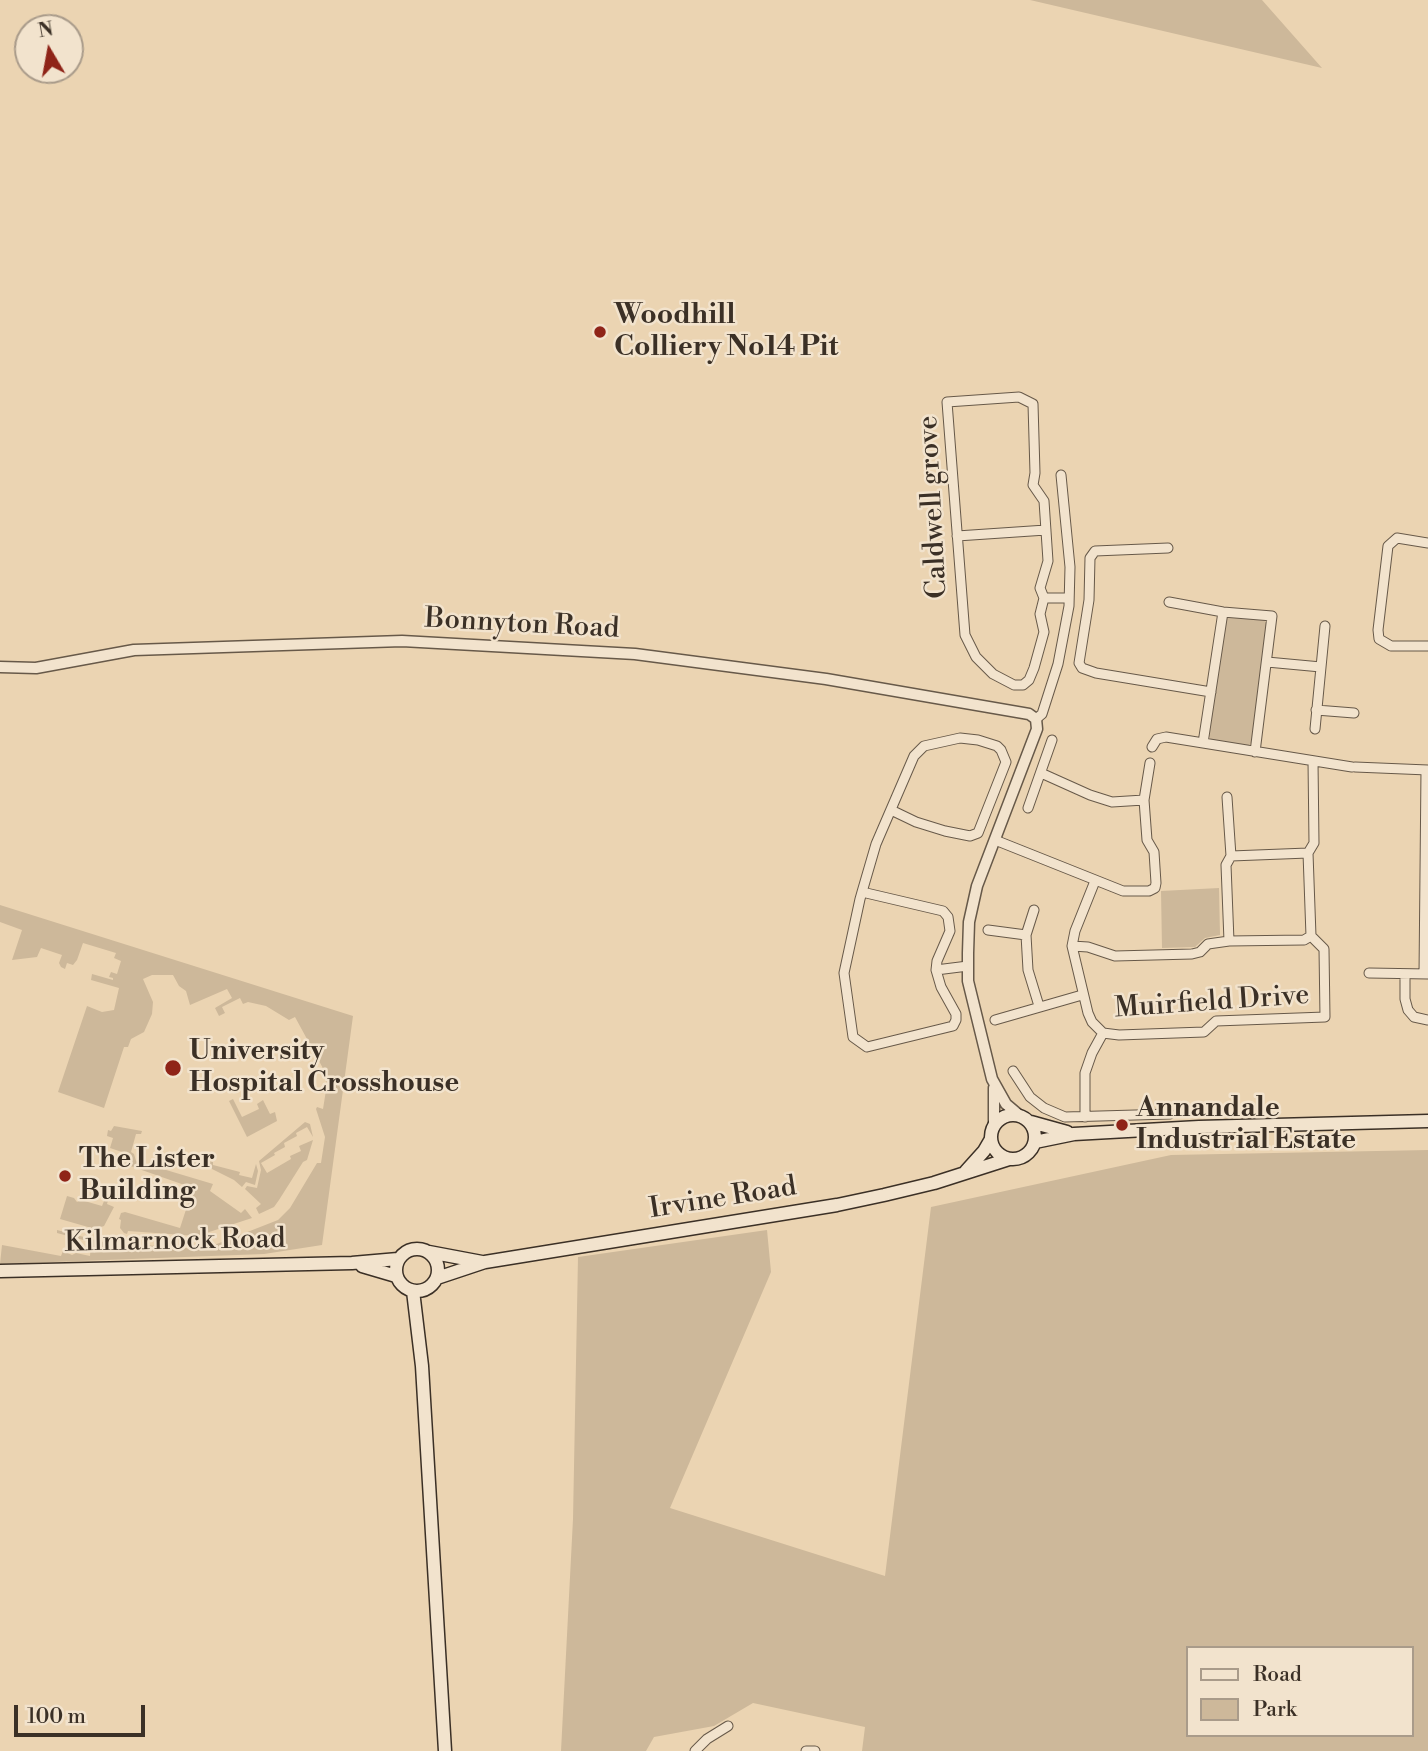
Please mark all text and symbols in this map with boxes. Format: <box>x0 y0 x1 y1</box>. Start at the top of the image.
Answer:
north arrow <box>14 14 84 84</box>
text: N <box>36 17 55 43</box>
place label: Woodhill Colliery No14 Pit <box>614 299 838 365</box>
marker: Woodhill Colliery No14 Pit <box>592 324 608 340</box>
street label: Caldwell grove <box>912 415 956 599</box>
street label: Bonnyton Road <box>424 603 620 647</box>
street label: Muirfield Drive <box>1113 979 1311 1027</box>
place label: University Hospital Crosshouse <box>189 1035 459 1101</box>
marker: University Hospital Crosshouse <box>163 1058 183 1078</box>
place label: Annandale Industrial Estate <box>1136 1092 1356 1158</box>
marker: Annandale Industrial Estate <box>1114 1117 1130 1133</box>
place label: The Lister Building <box>79 1143 215 1209</box>
marker: The Lister Building <box>57 1168 73 1184</box>
street label: Irvine Road <box>647 1171 799 1227</box>
street label: Kilmarnock Road <box>64 1223 286 1261</box>
legend <box>1186 1646 1414 1737</box>
text: Road <box>1253 1662 1302 1688</box>
scale bar <box>18 1692 149 1736</box>
text: Park <box>1253 1697 1297 1723</box>
text: 100 m <box>27 1704 86 1730</box>

